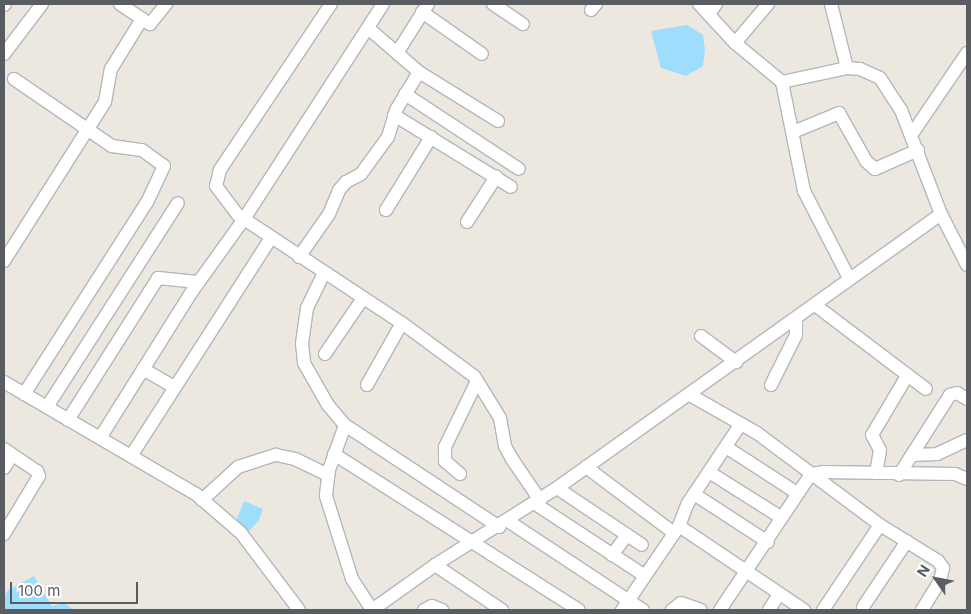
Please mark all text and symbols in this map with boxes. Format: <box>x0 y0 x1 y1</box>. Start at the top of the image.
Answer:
north arrow <box>911 554 961 604</box>
text: N <box>913 561 933 580</box>
scale bar <box>12 572 140 604</box>
text: 100 m <box>18 581 60 600</box>

